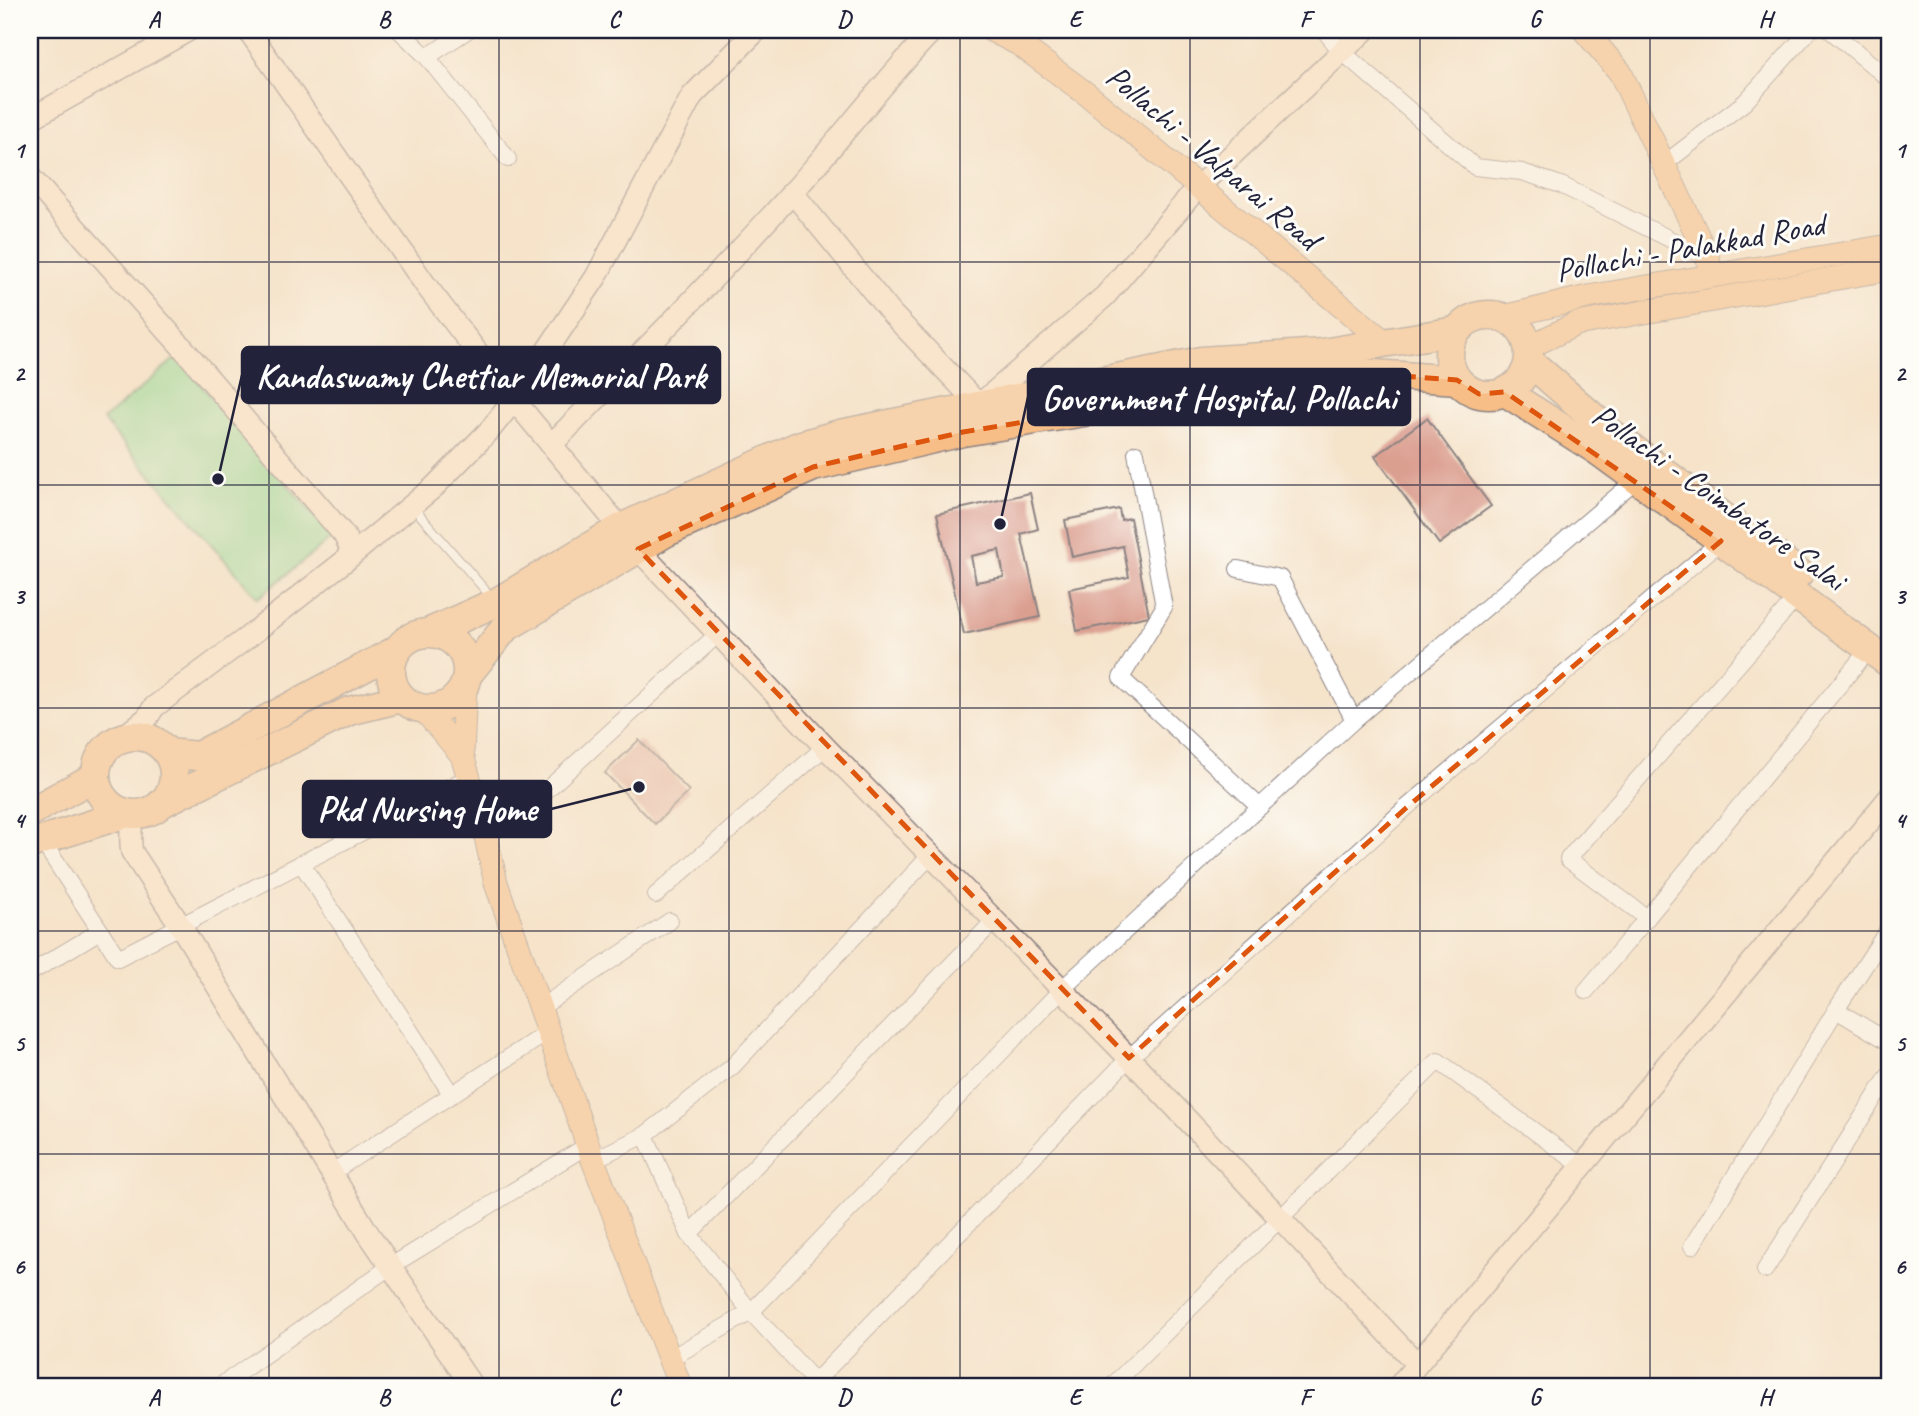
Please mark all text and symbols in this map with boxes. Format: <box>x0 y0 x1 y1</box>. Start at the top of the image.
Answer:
text: A <box>148 5 162 34</box>
text: B <box>378 5 392 34</box>
text: C <box>609 5 623 34</box>
text: D <box>837 5 853 34</box>
text: E <box>1069 5 1085 34</box>
text: F <box>1300 5 1316 34</box>
text: G <box>1529 5 1544 34</box>
text: H <box>1758 5 1776 34</box>
street label: Pollachi - Valparai Road <box>1098 55 1332 262</box>
text: 1 <box>14 136 27 165</box>
text: 1 <box>1895 136 1908 165</box>
street label: Pollachi - Palakkad Road <box>1552 202 1832 291</box>
callout: Kandaswamy Chettiar Memorial Park <box>242 347 720 403</box>
text: Kandaswamy Chettiar Memorial Park <box>256 354 709 399</box>
text: 2 <box>14 359 27 388</box>
text: 2 <box>1895 359 1908 388</box>
callout: Government Hospital, Pollachi <box>1028 369 1410 425</box>
text: Government Hospital, Pollachi <box>1042 376 1401 421</box>
street label: Pollachi - Coimbatore Salai <box>1584 394 1857 602</box>
text: 3 <box>14 582 27 611</box>
text: 3 <box>1895 582 1908 611</box>
callout: Pkd Nursing Home <box>303 781 551 837</box>
text: Pkd Nursing Home <box>318 787 540 832</box>
text: 4 <box>14 806 27 835</box>
text: 4 <box>1895 806 1908 835</box>
text: 5 <box>14 1029 26 1058</box>
text: 5 <box>1895 1029 1907 1058</box>
text: 6 <box>14 1252 27 1281</box>
text: 6 <box>1895 1252 1908 1281</box>
text: A <box>148 1383 162 1412</box>
text: B <box>378 1383 392 1412</box>
text: C <box>609 1383 623 1412</box>
text: D <box>837 1383 853 1412</box>
text: E <box>1069 1383 1085 1412</box>
text: F <box>1300 1383 1316 1412</box>
text: G <box>1529 1383 1544 1412</box>
text: H <box>1758 1383 1776 1412</box>

